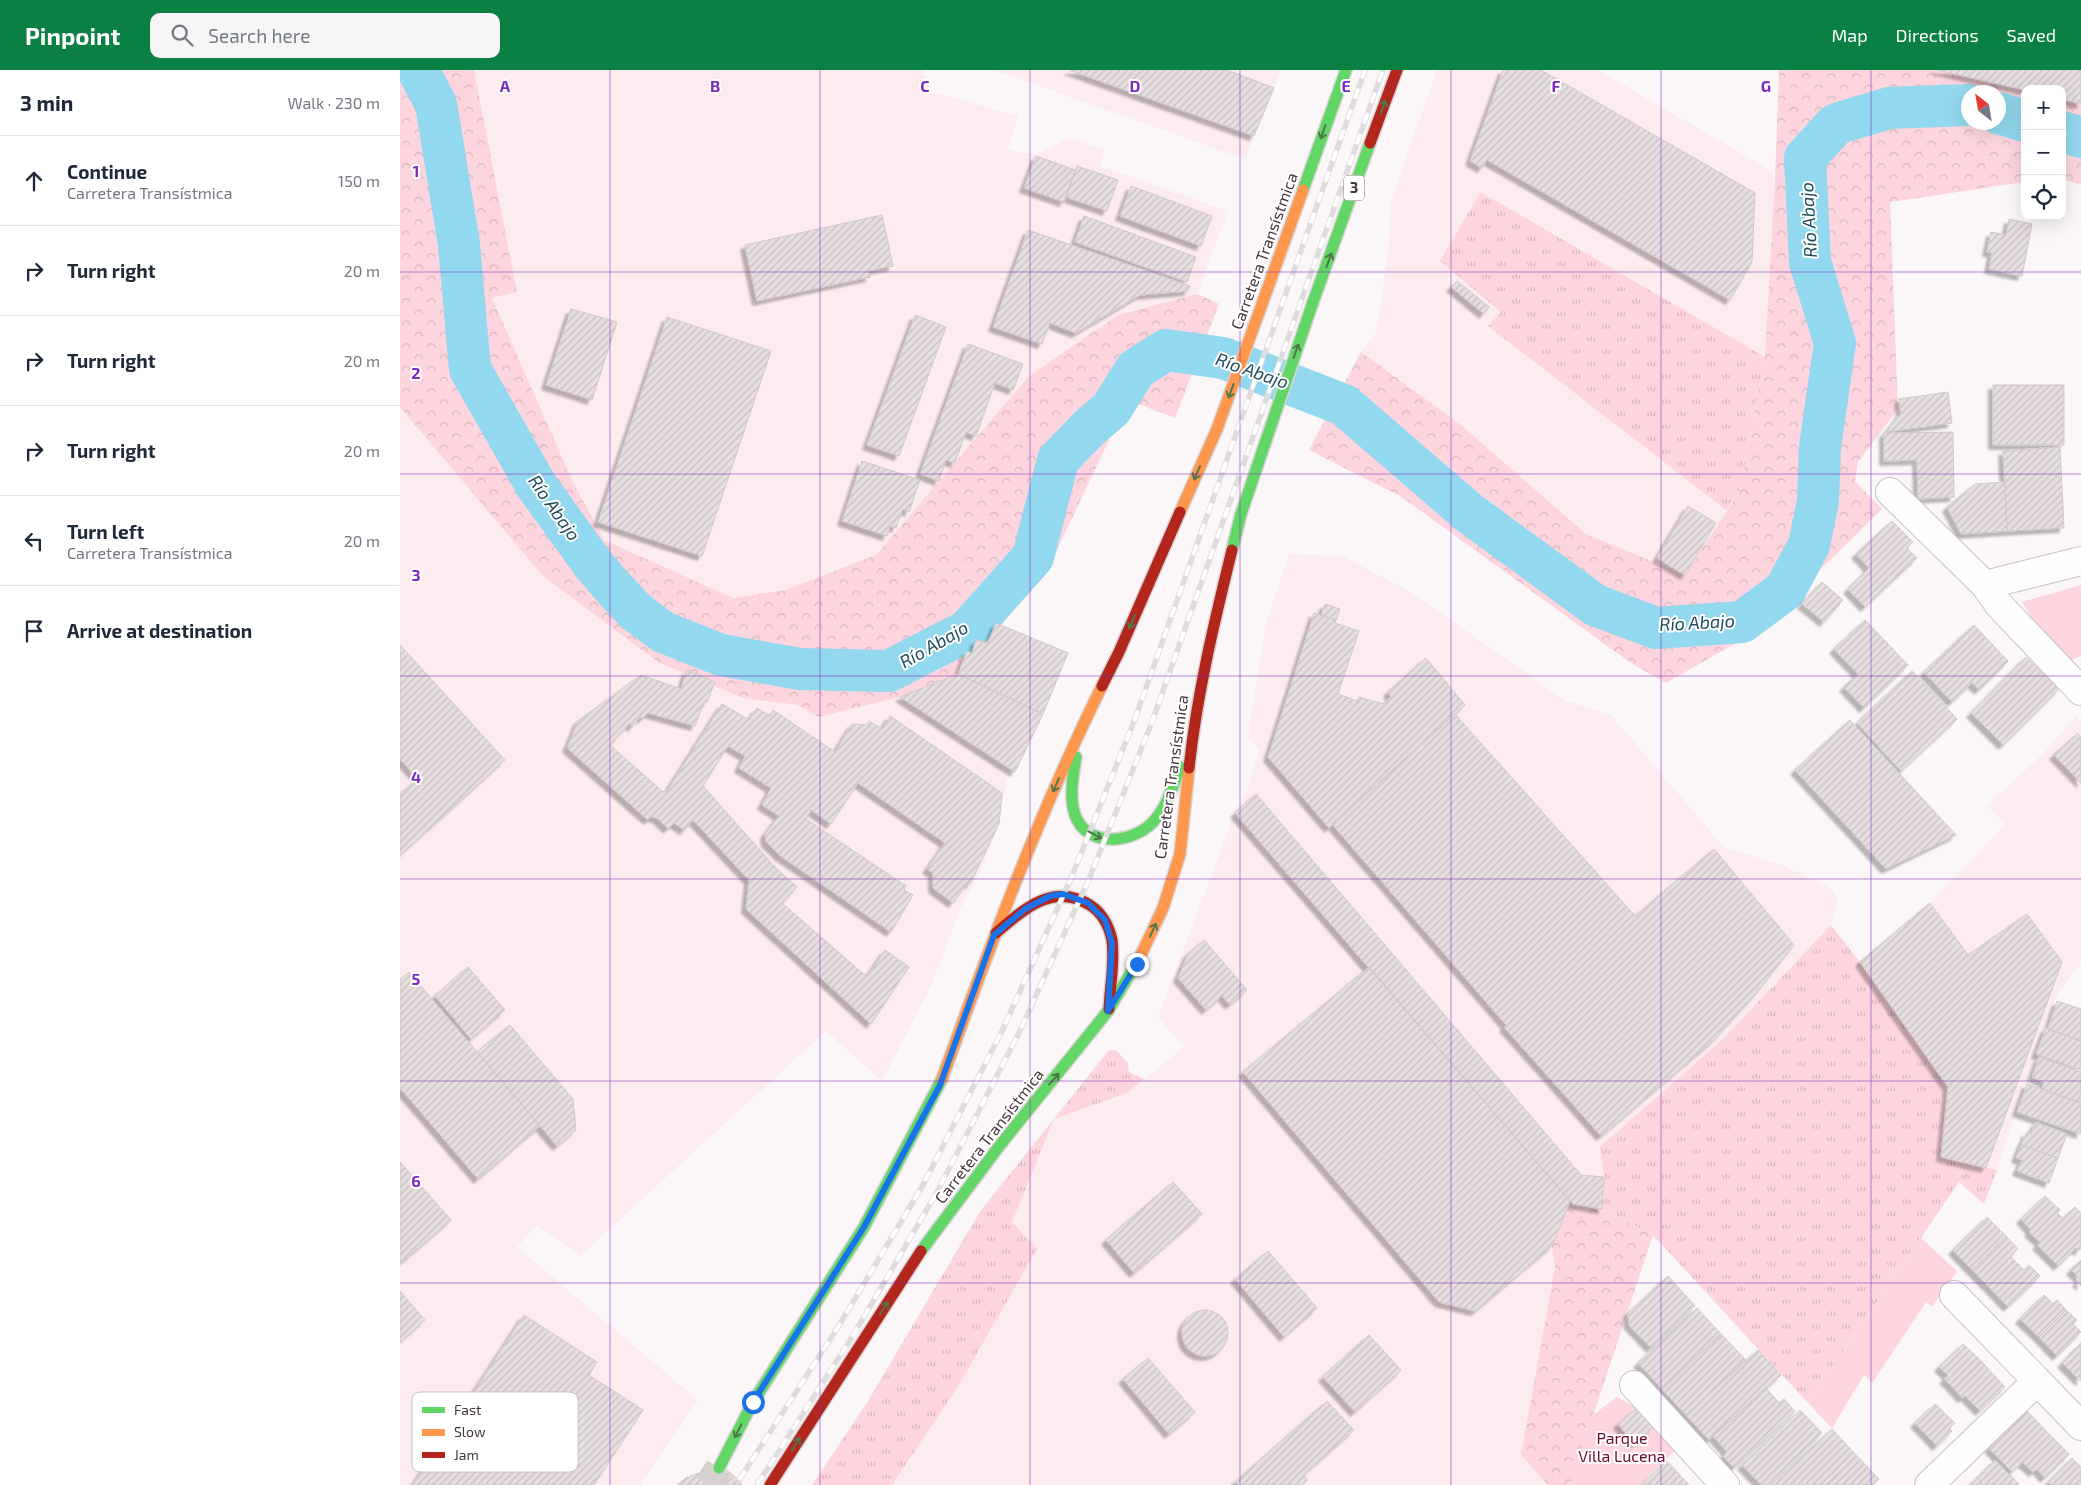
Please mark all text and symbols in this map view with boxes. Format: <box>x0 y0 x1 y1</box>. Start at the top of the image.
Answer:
search box <box>150 13 500 58</box>
text: Pinpoint <box>25 21 120 50</box>
icon: search <box>168 21 196 49</box>
text: Search here <box>208 24 310 47</box>
text: Map <box>1831 24 1868 46</box>
text: Directions <box>1896 24 1979 46</box>
text: Saved <box>2007 24 2056 46</box>
text: A <box>500 76 511 95</box>
text: B <box>710 76 720 95</box>
text: C <box>920 76 930 95</box>
text: D <box>1130 76 1141 95</box>
text: E <box>1341 76 1351 95</box>
text: F <box>1552 76 1561 95</box>
text: G <box>1761 76 1771 95</box>
north arrow <box>1961 85 2006 130</box>
map controls <box>2021 85 2066 220</box>
button: + <box>2021 85 2066 130</box>
text: 3 min <box>20 90 73 115</box>
text: Walk · 230 m <box>287 93 380 112</box>
one-way arrow <box>1379 99 1389 115</box>
one-way arrow <box>1318 124 1327 140</box>
button: − <box>2021 130 2066 175</box>
text: Continue <box>67 160 147 183</box>
text: 1 <box>413 161 419 180</box>
icon: ahead <box>20 167 48 195</box>
street label: Carretera Transístmica <box>1226 170 1301 332</box>
text: 150 m <box>338 171 380 190</box>
button: locate <box>2021 175 2066 220</box>
road number: 3 <box>1344 176 1364 200</box>
water label: Río Abajo <box>1795 182 1821 258</box>
text: Carretera Transístmica <box>67 183 232 202</box>
one-way arrow <box>1325 252 1334 268</box>
icon: right <box>20 257 48 285</box>
text: Turn right <box>67 259 155 282</box>
text: 20 m <box>344 261 380 280</box>
one-way arrow <box>1292 344 1302 360</box>
icon: right <box>20 347 48 375</box>
water label: Río Abajo <box>1213 347 1292 393</box>
text: Turn right <box>67 349 155 372</box>
text: 20 m <box>344 351 380 370</box>
text: 2 <box>411 363 421 382</box>
one-way arrow <box>1226 383 1235 398</box>
icon: right <box>20 437 48 465</box>
text: Turn right <box>67 439 155 462</box>
text: 20 m <box>344 441 380 460</box>
one-way arrow <box>1192 465 1202 480</box>
water label: Río Abajo <box>524 470 586 545</box>
text: Turn left <box>67 520 144 543</box>
icon: left <box>20 527 48 555</box>
text: 20 m <box>344 531 380 550</box>
text: Carretera Transístmica <box>67 543 232 562</box>
text: 3 <box>411 565 421 584</box>
water label: Río Abajo <box>1659 609 1735 635</box>
one-way arrow <box>1127 614 1137 629</box>
water label: Río Abajo <box>895 616 972 673</box>
icon: arrive <box>20 617 48 645</box>
text: Arrive at destination <box>67 619 252 642</box>
street label: Carretera Transístmica <box>1150 694 1191 860</box>
text: 4 <box>411 767 421 786</box>
one-way arrow <box>1050 777 1060 792</box>
one-way arrow <box>1087 830 1102 840</box>
one-way arrow <box>1149 923 1159 938</box>
route end <box>1126 953 1149 976</box>
text: 5 <box>412 969 421 988</box>
street label: Carretera Transístmica <box>930 1065 1047 1207</box>
one-way arrow <box>1048 1072 1060 1085</box>
text: 6 <box>411 1171 421 1190</box>
one-way arrow <box>880 1301 890 1315</box>
route start <box>742 1391 765 1414</box>
legend <box>412 1392 578 1472</box>
text: Fast <box>454 1401 481 1418</box>
text: Slow <box>454 1423 486 1440</box>
one-way arrow <box>733 1423 742 1438</box>
park label: Parque Villa Lucena <box>1578 1428 1666 1465</box>
one-way arrow <box>791 1437 801 1451</box>
text: Jam <box>454 1446 479 1463</box>

